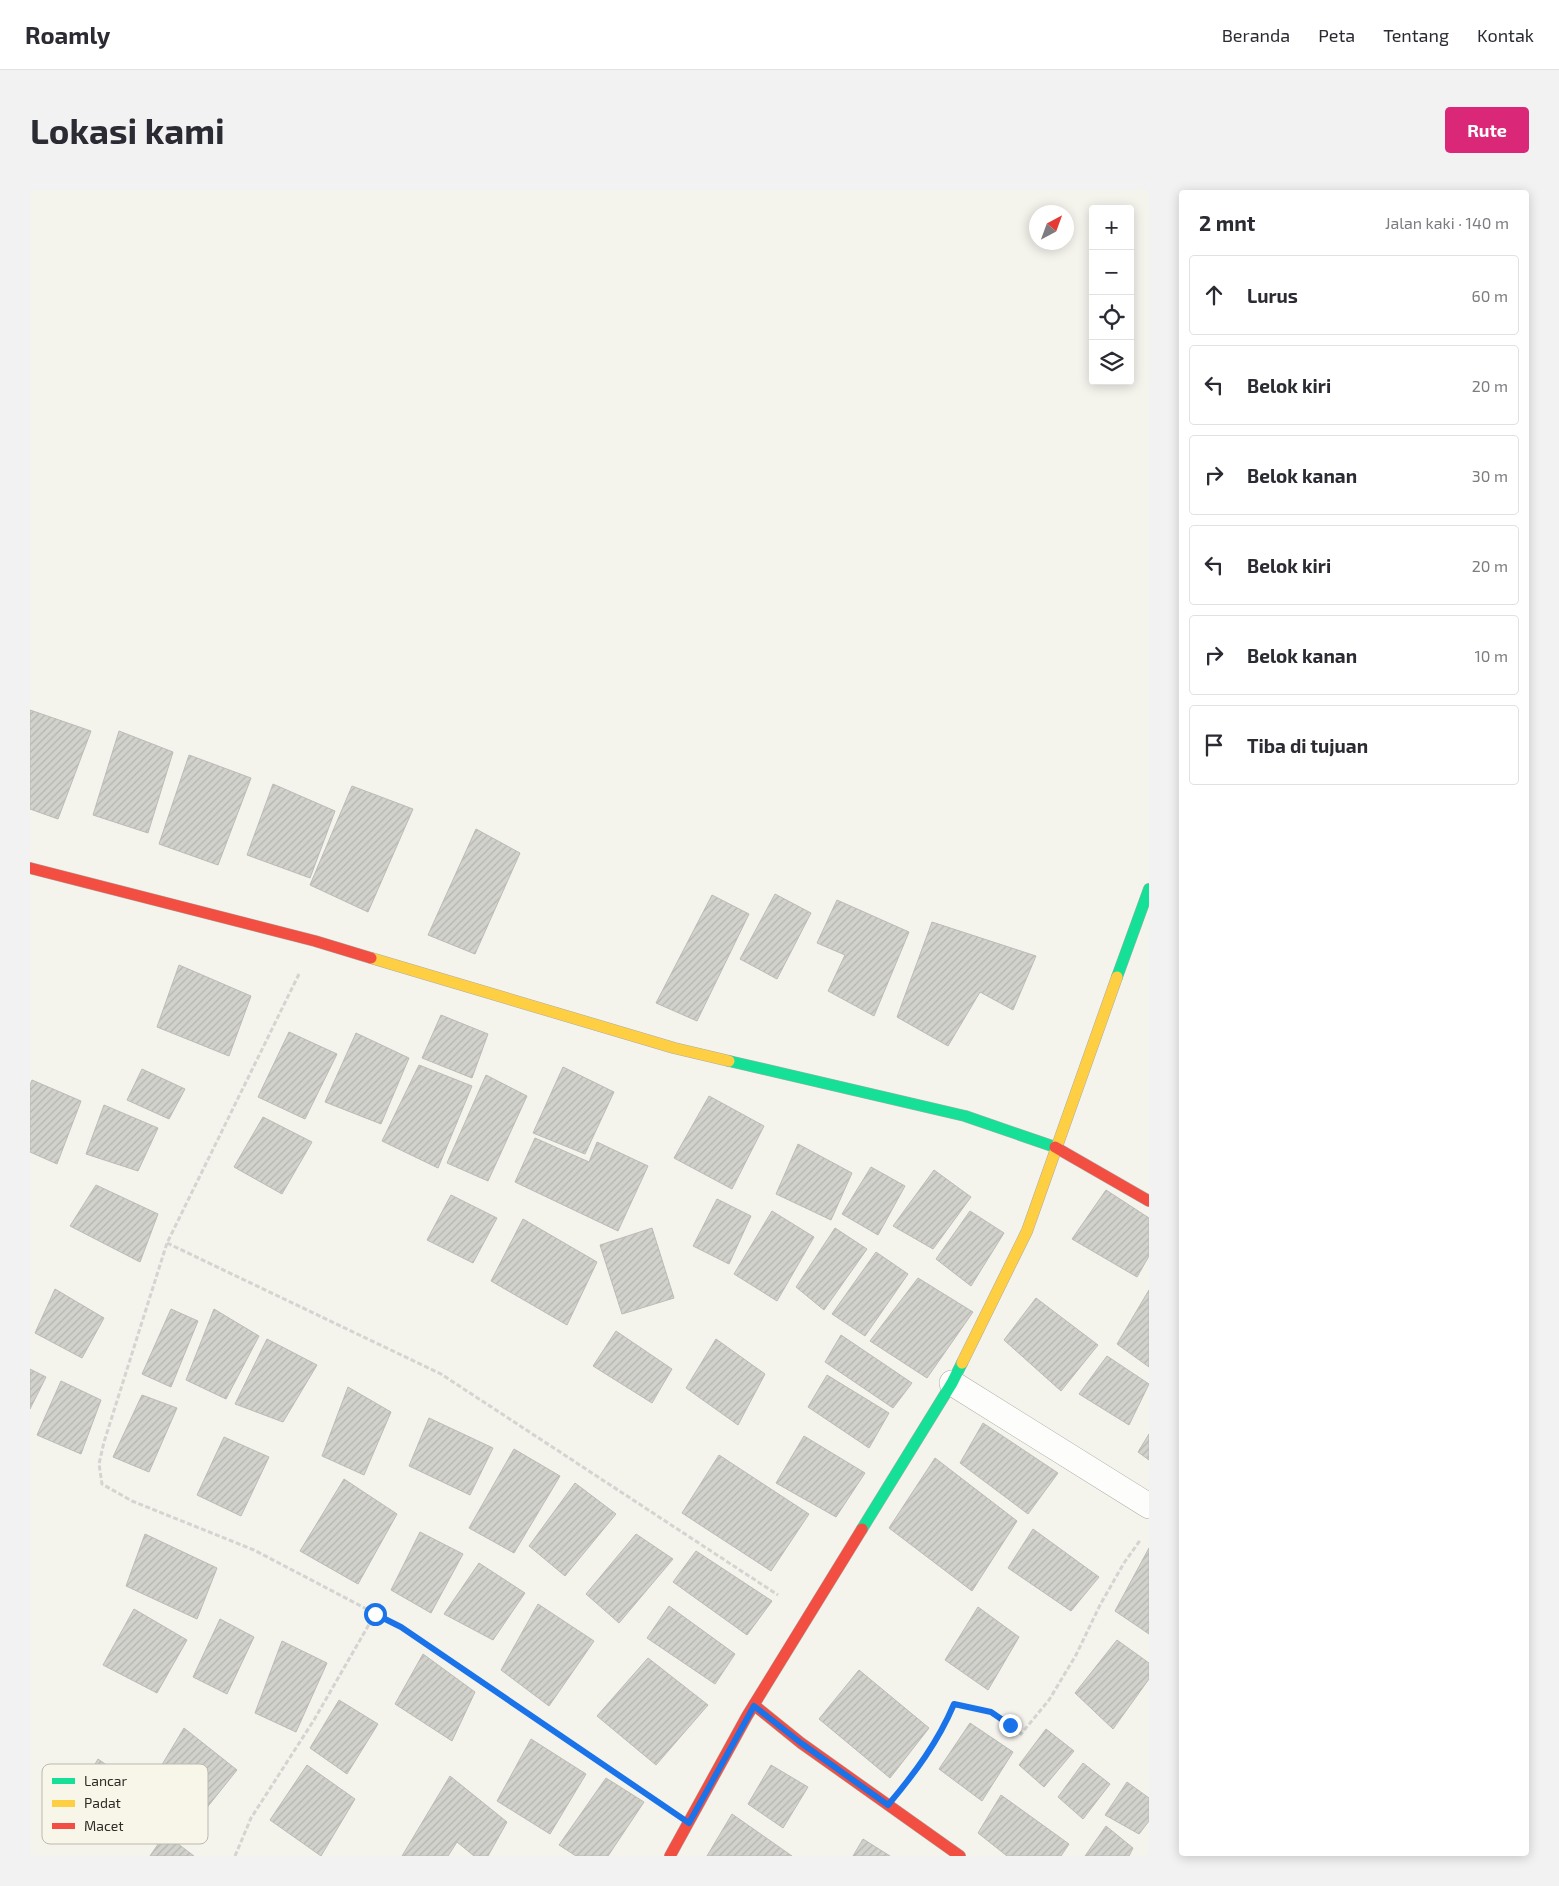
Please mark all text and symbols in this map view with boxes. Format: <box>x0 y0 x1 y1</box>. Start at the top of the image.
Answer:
text: Roamly <box>25 20 110 49</box>
text: Beranda <box>1222 24 1290 46</box>
text: Peta <box>1318 24 1355 46</box>
text: Tentang <box>1383 24 1449 46</box>
text: Kontak <box>1477 24 1534 46</box>
button: Rute <box>1445 107 1529 153</box>
text: Lokasi kami <box>30 109 225 151</box>
north arrow <box>1029 205 1074 250</box>
map controls <box>1089 205 1134 385</box>
button: + <box>1089 205 1134 250</box>
text: 2 mnt <box>1199 210 1255 235</box>
text: Jalan kaki · 140 m <box>1385 213 1509 232</box>
button: − <box>1089 250 1134 295</box>
icon: ahead <box>1200 281 1228 309</box>
text: Lurus <box>1247 284 1298 307</box>
text: 60 m <box>1472 286 1508 305</box>
button: locate <box>1089 295 1134 340</box>
button: layers <box>1089 340 1134 385</box>
icon: left <box>1200 371 1228 399</box>
text: Belok kiri <box>1247 374 1331 397</box>
text: 20 m <box>1472 376 1508 395</box>
icon: right <box>1200 461 1228 489</box>
text: Belok kanan <box>1247 464 1357 487</box>
text: 30 m <box>1472 466 1508 485</box>
icon: left <box>1200 551 1228 579</box>
text: Belok kiri <box>1247 554 1331 577</box>
text: 20 m <box>1472 556 1508 575</box>
icon: right <box>1200 641 1228 669</box>
text: Belok kanan <box>1247 644 1357 667</box>
text: 10 m <box>1474 646 1508 665</box>
icon: arrive <box>1200 731 1228 759</box>
text: Tiba di tujuan <box>1247 734 1368 757</box>
route start <box>364 1603 387 1626</box>
route end <box>999 1714 1022 1737</box>
legend <box>42 1764 208 1844</box>
text: Lancar <box>84 1772 128 1789</box>
text: Padat <box>84 1794 121 1811</box>
text: Macet <box>84 1817 124 1834</box>

